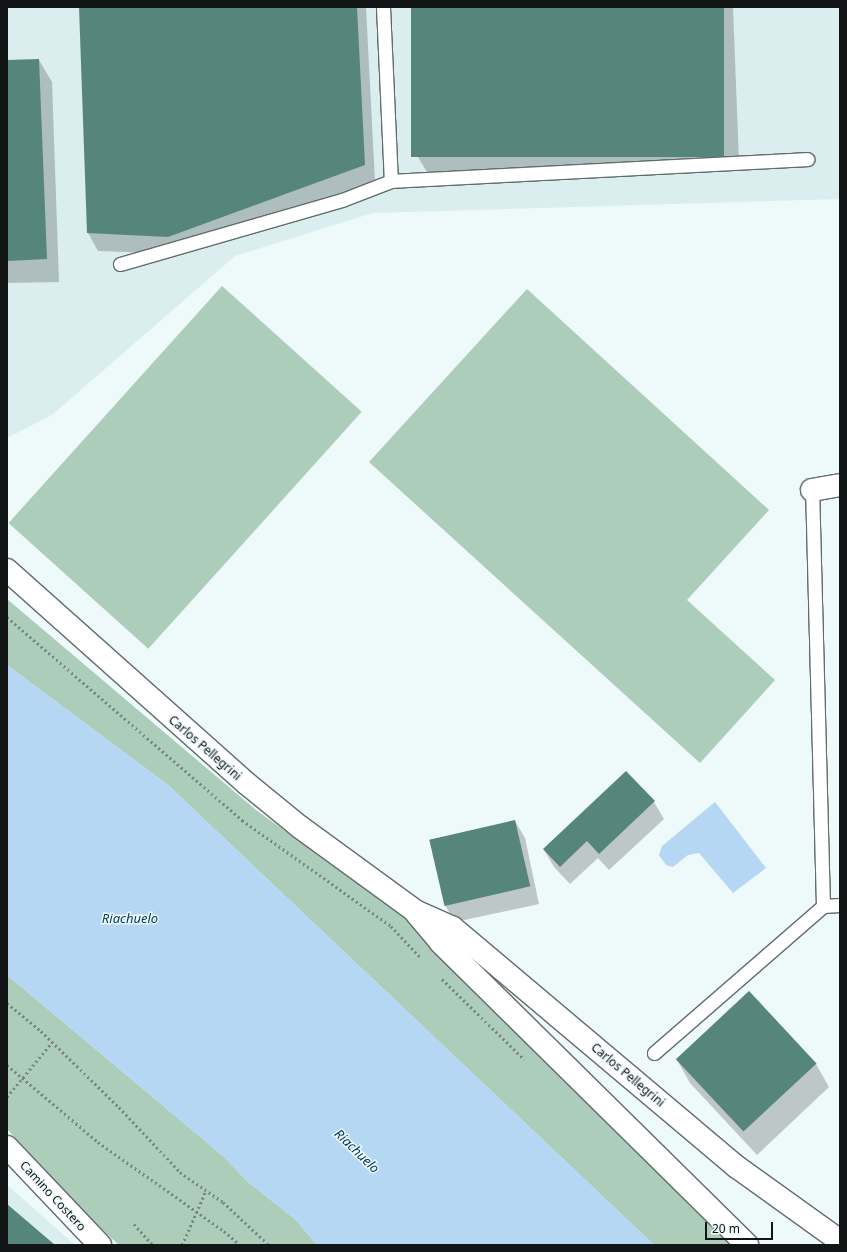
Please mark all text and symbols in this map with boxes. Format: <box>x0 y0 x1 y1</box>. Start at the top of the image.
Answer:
street label: Carlos Pellegrini <box>166 713 244 783</box>
water label: Riachuelo <box>102 910 158 926</box>
street label: Carlos Pellegrini <box>588 1040 668 1110</box>
water label: Riachuelo <box>331 1126 383 1176</box>
street label: Camino Costero <box>17 1158 89 1234</box>
scale bar <box>707 1214 775 1240</box>
text: 20 m <box>712 1220 740 1237</box>

